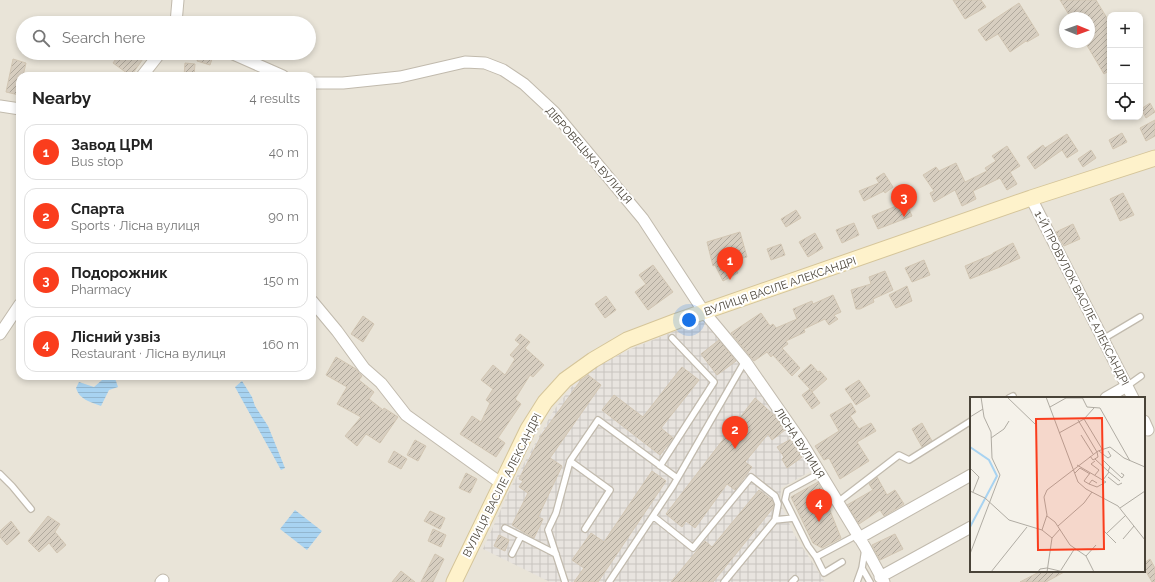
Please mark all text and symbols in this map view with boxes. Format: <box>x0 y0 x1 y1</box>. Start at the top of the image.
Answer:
north arrow <box>1059 12 1095 48</box>
map controls <box>1107 12 1143 120</box>
button: + <box>1107 12 1143 48</box>
search box <box>16 16 316 60</box>
icon: search <box>30 27 52 49</box>
text: Search here <box>62 29 145 47</box>
button: − <box>1107 48 1143 84</box>
button: locate <box>1107 84 1143 120</box>
text: Nearby <box>32 88 91 108</box>
text: 4 results <box>249 91 300 106</box>
street label: ДІБРОВЕЦЬКА ВУЛИЦЯ <box>543 104 634 207</box>
text: Завод ЦРМ <box>71 136 153 154</box>
text: 1 <box>43 145 49 160</box>
text: 40 m <box>269 145 299 160</box>
text: Bus stop <box>71 154 123 169</box>
pin: 3 <box>891 184 917 217</box>
text: Спарта <box>71 200 124 218</box>
text: 2 <box>42 209 50 224</box>
text: 90 m <box>268 209 299 224</box>
street label: 1-Й ПРОВУЛОК ВАСІЛЕ АЛЕКСАНДРІ <box>1032 209 1132 388</box>
text: Sports · Лісна вулиця <box>71 218 200 233</box>
pin: 1 <box>717 247 743 280</box>
street label: ВУЛИЦЯ ВАСІЛЕ АЛЕКСАНДРІ <box>703 254 858 319</box>
text: Подорожник <box>71 264 168 282</box>
text: 3 <box>42 273 50 288</box>
text: 150 m <box>263 273 299 288</box>
text: Pharmacy <box>71 282 131 297</box>
your location <box>679 310 699 330</box>
text: Лісний узвіз <box>71 328 160 346</box>
text: 4 <box>42 337 50 352</box>
text: 160 m <box>262 337 299 352</box>
text: Restaurant · Лісна вулиця <box>71 346 226 361</box>
inset map <box>970 397 1145 572</box>
street label: ЛІСНА ВУЛИЦЯ <box>772 405 827 481</box>
street label: ВУЛИЦЯ ВАСІЛЕ АЛЕКСАНДРІ <box>460 411 544 559</box>
pin: 2 <box>722 416 748 449</box>
pin: 4 <box>806 489 832 522</box>

